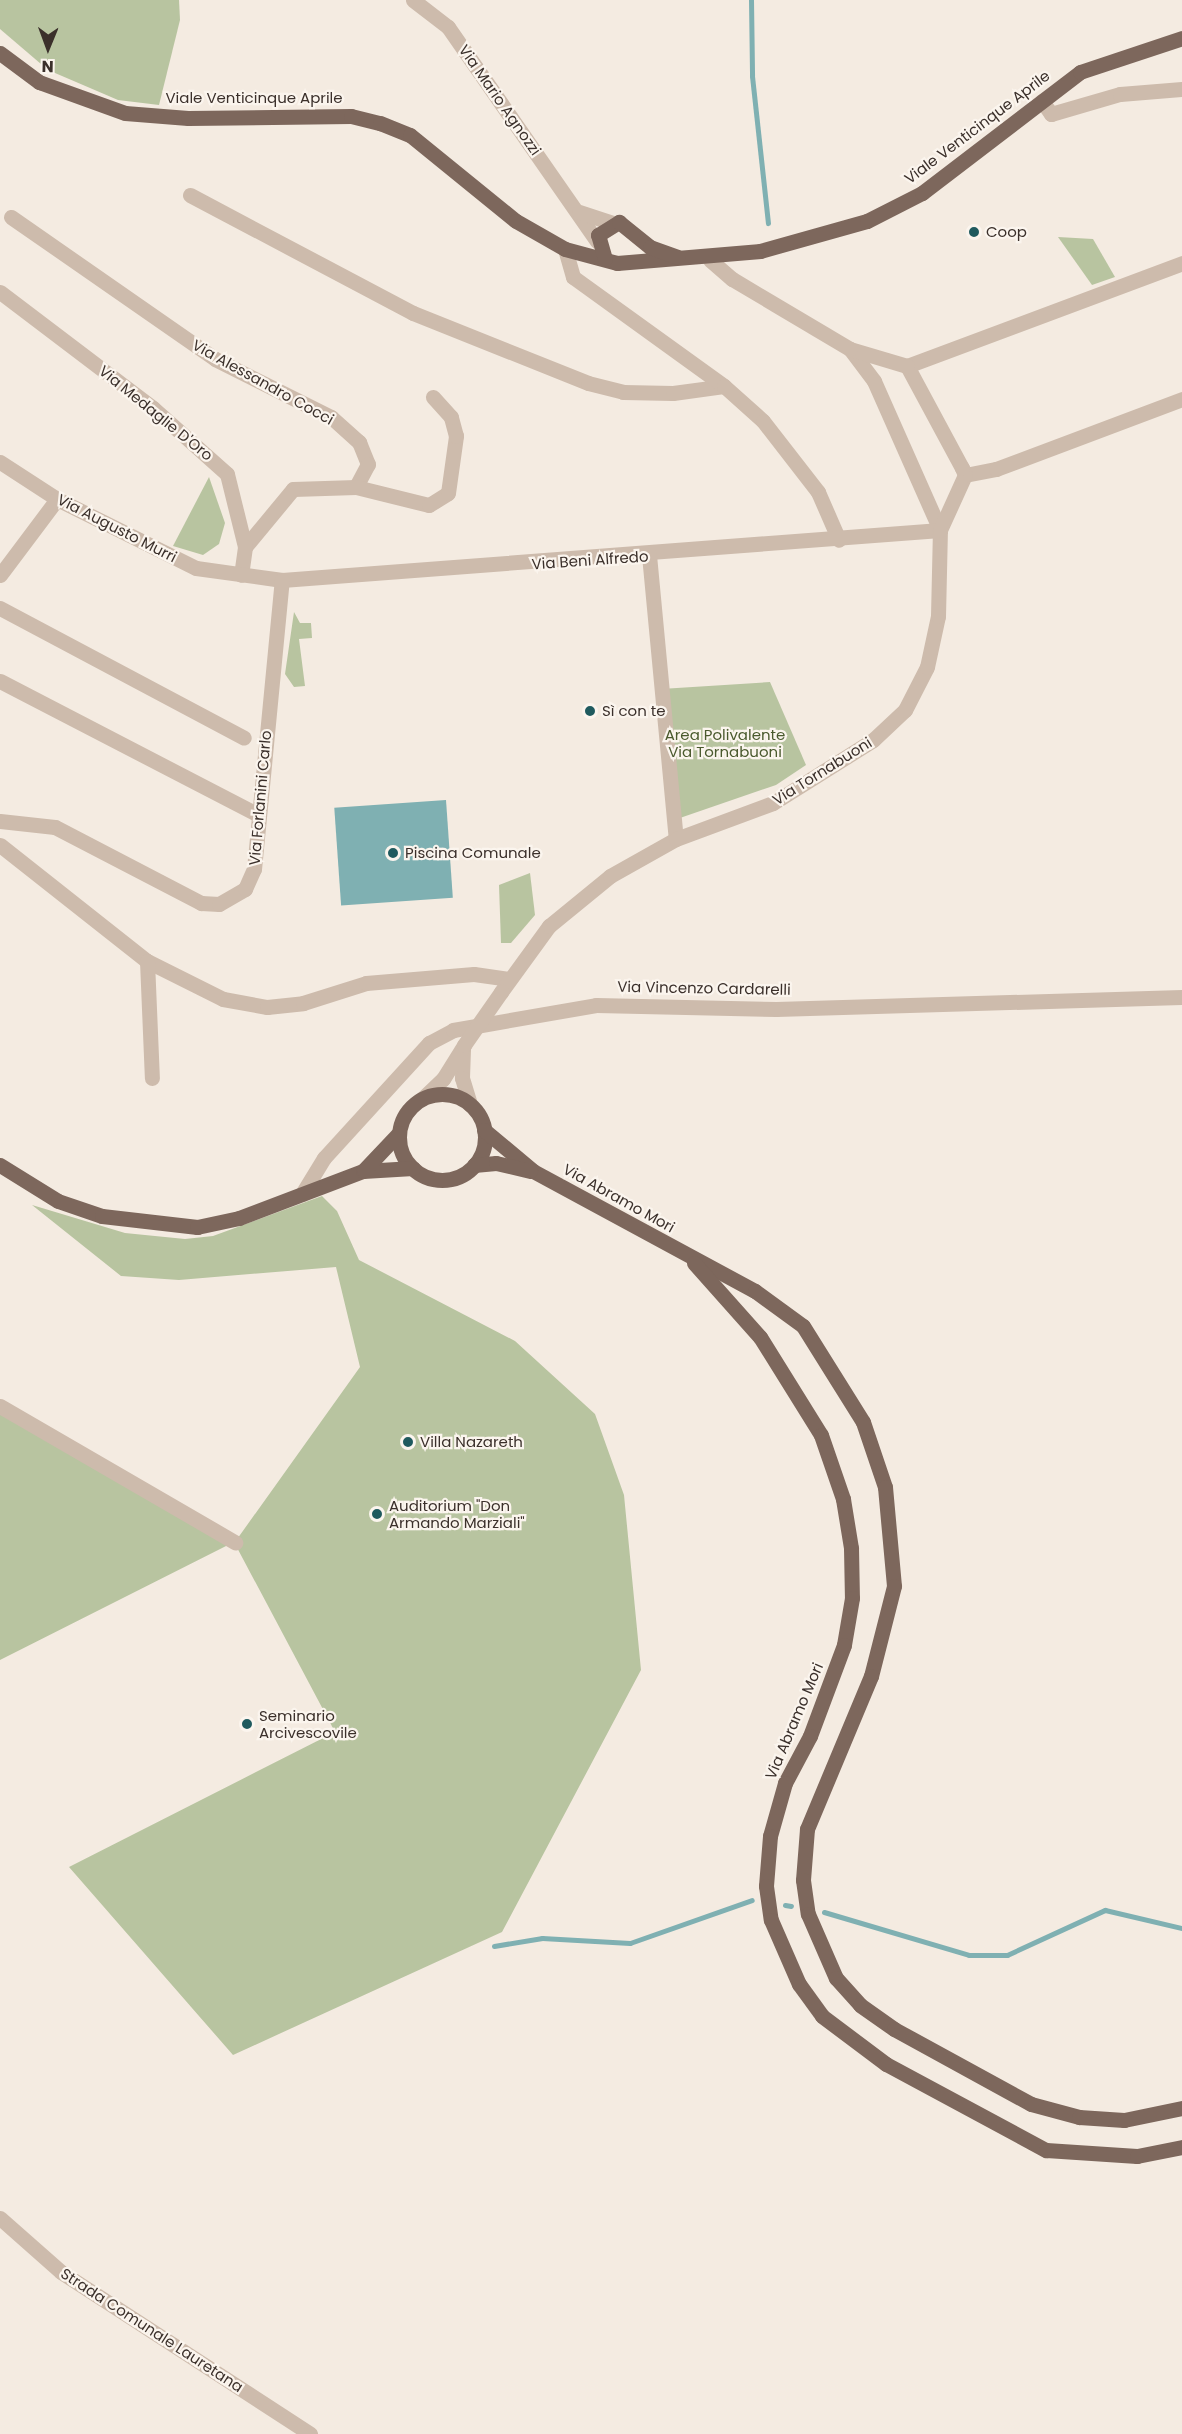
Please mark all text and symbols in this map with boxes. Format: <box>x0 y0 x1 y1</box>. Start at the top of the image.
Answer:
north arrow <box>18 18 78 78</box>
street label: Via Mario Agnozzi <box>455 41 545 159</box>
text: N <box>41 55 54 78</box>
street label: Viale Venticinque Aprile <box>901 67 1053 187</box>
street label: Viale Venticinque Aprile <box>165 89 343 107</box>
place label: Coop <box>986 223 1027 241</box>
marker: Coop <box>967 225 981 239</box>
street label: Via Alessandro Cocci <box>189 336 337 428</box>
street label: Via Medaglie D'Oro <box>95 362 217 464</box>
street label: Via Augusto Murri <box>54 490 180 566</box>
street label: Via Beni Alfredo <box>531 547 649 573</box>
place label: Sì con te <box>602 702 666 720</box>
marker: Sì con te <box>583 704 597 718</box>
park label: Area Polivalente Via Tornabuoni <box>665 725 785 760</box>
street label: Via Forlanini Carlo <box>245 730 275 866</box>
street label: Via Tornabuoni <box>769 733 875 809</box>
place label: Piscina Comunale <box>405 844 541 862</box>
marker: Piscina Comunale <box>386 846 400 860</box>
street label: Via Vincenzo Cardarelli <box>617 977 791 999</box>
street label: Via Abramo Mori <box>560 1160 678 1236</box>
place label: Villa Nazareth <box>420 1433 523 1451</box>
marker: Villa Nazareth <box>401 1435 415 1449</box>
place label: Auditorium "Don Armando Marziali" <box>389 1496 525 1531</box>
marker: Auditorium "Don Armando Marziali" <box>370 1507 384 1521</box>
street label: Via Abramo Mori <box>761 1660 827 1782</box>
place label: Seminario Arcivescovile <box>259 1706 357 1741</box>
marker: Seminario Arcivescovile <box>240 1717 254 1731</box>
street label: Strada Comunale Lauretana <box>57 2264 247 2396</box>

